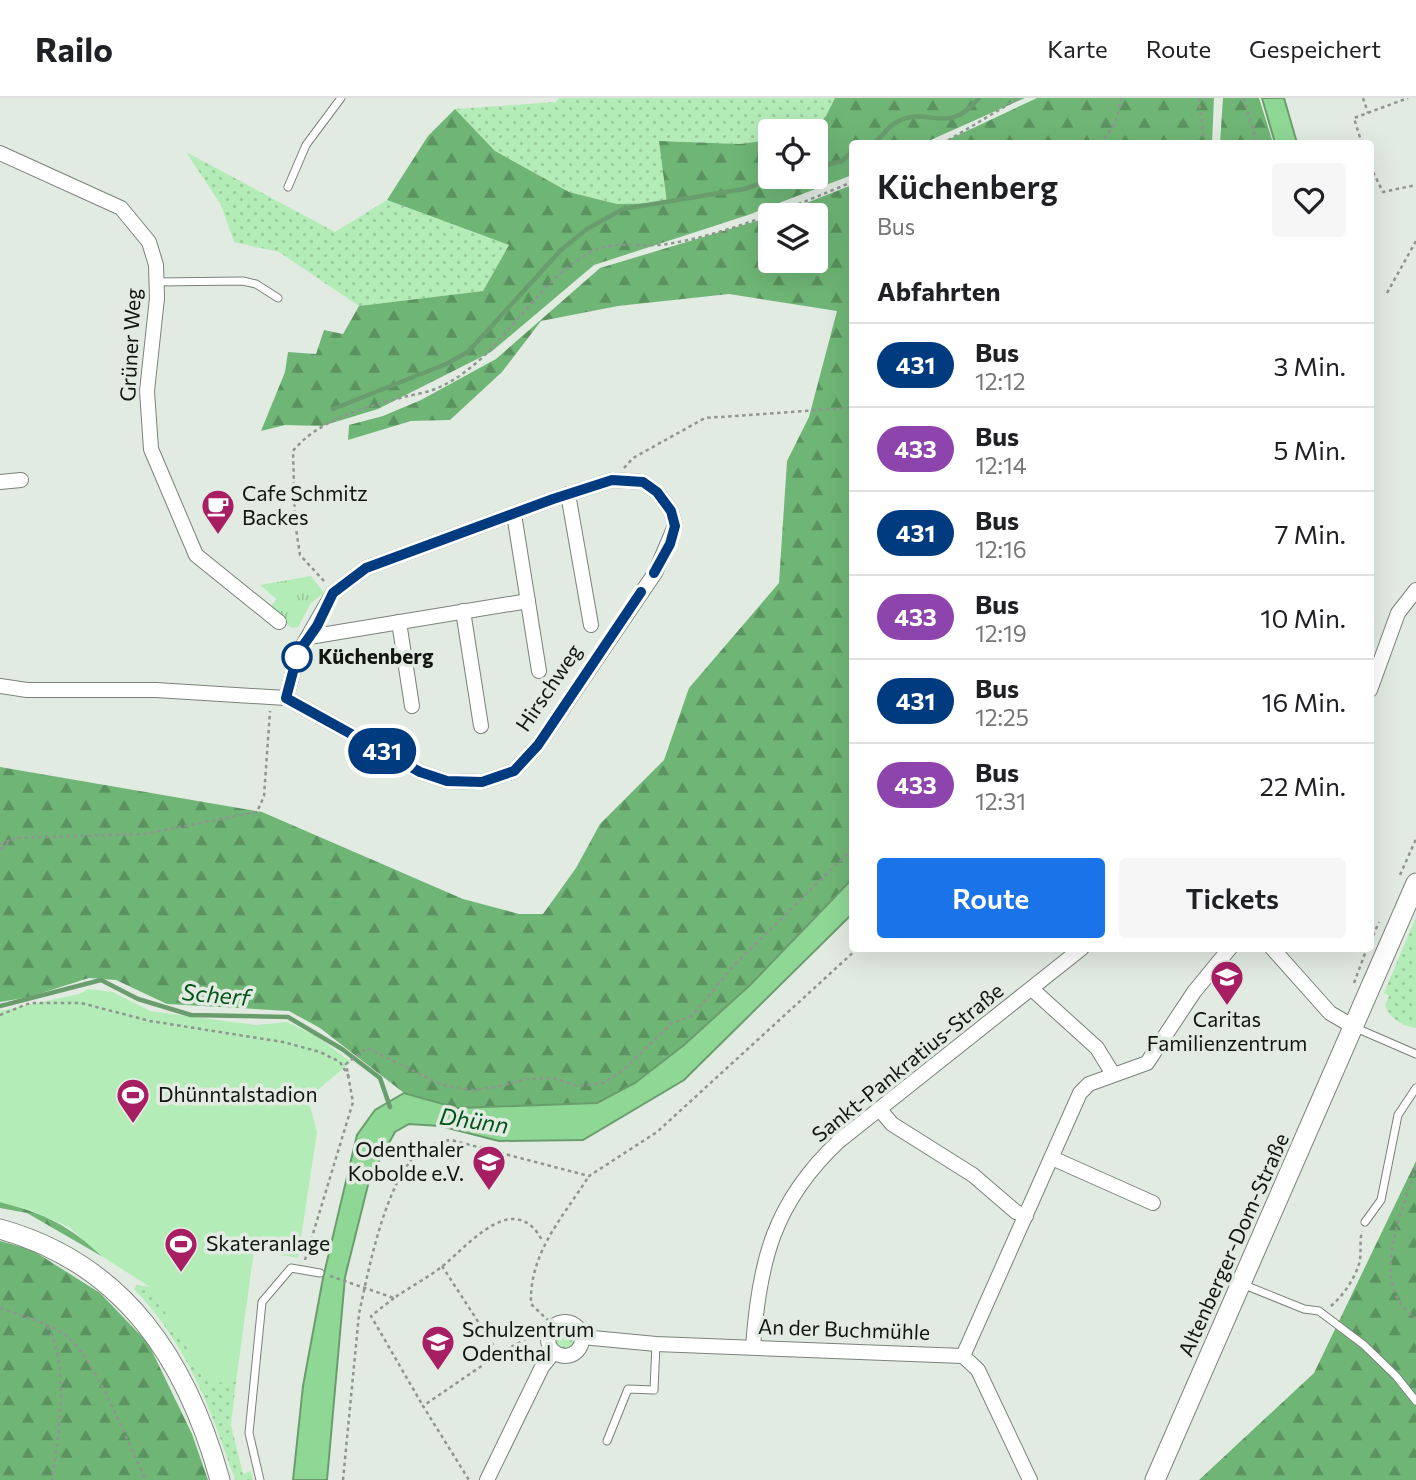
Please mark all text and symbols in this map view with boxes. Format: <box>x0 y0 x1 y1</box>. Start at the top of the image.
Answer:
text: Railo <box>35 28 113 69</box>
text: Karte <box>1047 34 1108 63</box>
text: Route <box>1146 34 1211 63</box>
text: Gespeichert <box>1249 34 1381 63</box>
map controls <box>758 119 828 273</box>
button: locate <box>758 119 828 189</box>
button: heart <box>1272 163 1346 237</box>
text: Küchenberg <box>877 165 1058 206</box>
button: layers <box>758 203 828 273</box>
text: Bus <box>877 212 915 240</box>
text: Abfahrten <box>877 275 1000 306</box>
street label: Grüner Weg <box>114 288 145 402</box>
text: Bus <box>975 336 1019 367</box>
text: 431 <box>896 350 935 379</box>
text: 3 Min. <box>1274 350 1346 381</box>
text: 12:12 <box>975 367 1026 395</box>
text: Bus <box>975 420 1019 451</box>
text: 433 <box>894 434 937 463</box>
text: 5 Min. <box>1273 434 1346 465</box>
text: 12:14 <box>975 451 1027 479</box>
place label: Cafe Schmitz Backes <box>242 480 368 529</box>
cafe icon: Cafe Schmitz Backes <box>199 487 237 536</box>
text: Bus <box>975 504 1019 535</box>
text: 431 <box>896 518 935 547</box>
text: 7 Min. <box>1275 518 1346 549</box>
text: 12:16 <box>975 535 1027 563</box>
text: Bus <box>975 588 1019 619</box>
text: 433 <box>894 602 937 631</box>
text: 10 Min. <box>1260 602 1346 633</box>
text: 12:19 <box>975 619 1027 647</box>
street label: Hirschweg <box>509 639 586 736</box>
marker: Küchenberg <box>282 642 312 672</box>
place label: Küchenberg <box>318 643 434 668</box>
text: Bus <box>975 672 1019 703</box>
text: 431 <box>896 686 935 715</box>
text: 16 Min. <box>1262 686 1346 717</box>
text: 12:25 <box>975 703 1029 731</box>
line badge: 431 <box>342 728 422 774</box>
text: 431 <box>362 736 402 765</box>
text: Bus <box>975 756 1019 787</box>
text: 433 <box>894 770 937 799</box>
text: 22 Min. <box>1260 770 1346 801</box>
text: 12:31 <box>975 787 1026 815</box>
button: Route <box>877 858 1105 938</box>
button: Tickets <box>1119 858 1346 938</box>
school or university icon: Caritas Familienzentrum <box>1208 958 1246 1007</box>
water label: Scherf <box>181 977 254 1011</box>
street label: Sankt-Pankratius-Straße <box>806 977 1008 1147</box>
place label: Caritas Familienzentrum <box>1147 1006 1307 1055</box>
sports icon: Dhünntalstadion <box>114 1076 152 1125</box>
place label: Dhünntalstadion <box>158 1081 317 1106</box>
water label: Dhünn <box>438 1101 510 1139</box>
street label: Altenberger-Dom-Straße <box>1172 1129 1293 1360</box>
place label: Odenthaler Kobolde e.V. <box>348 1136 464 1185</box>
school or university icon: Odenthaler Kobolde e.V. <box>470 1143 508 1192</box>
sports icon: Skateranlage <box>162 1225 200 1274</box>
place label: Skateranlage <box>206 1230 330 1255</box>
street label: An der Buchmühle <box>757 1313 931 1344</box>
place label: Schulzentrum Odenthal <box>462 1316 594 1365</box>
school or university icon: Schulzentrum Odenthal <box>419 1323 457 1372</box>

